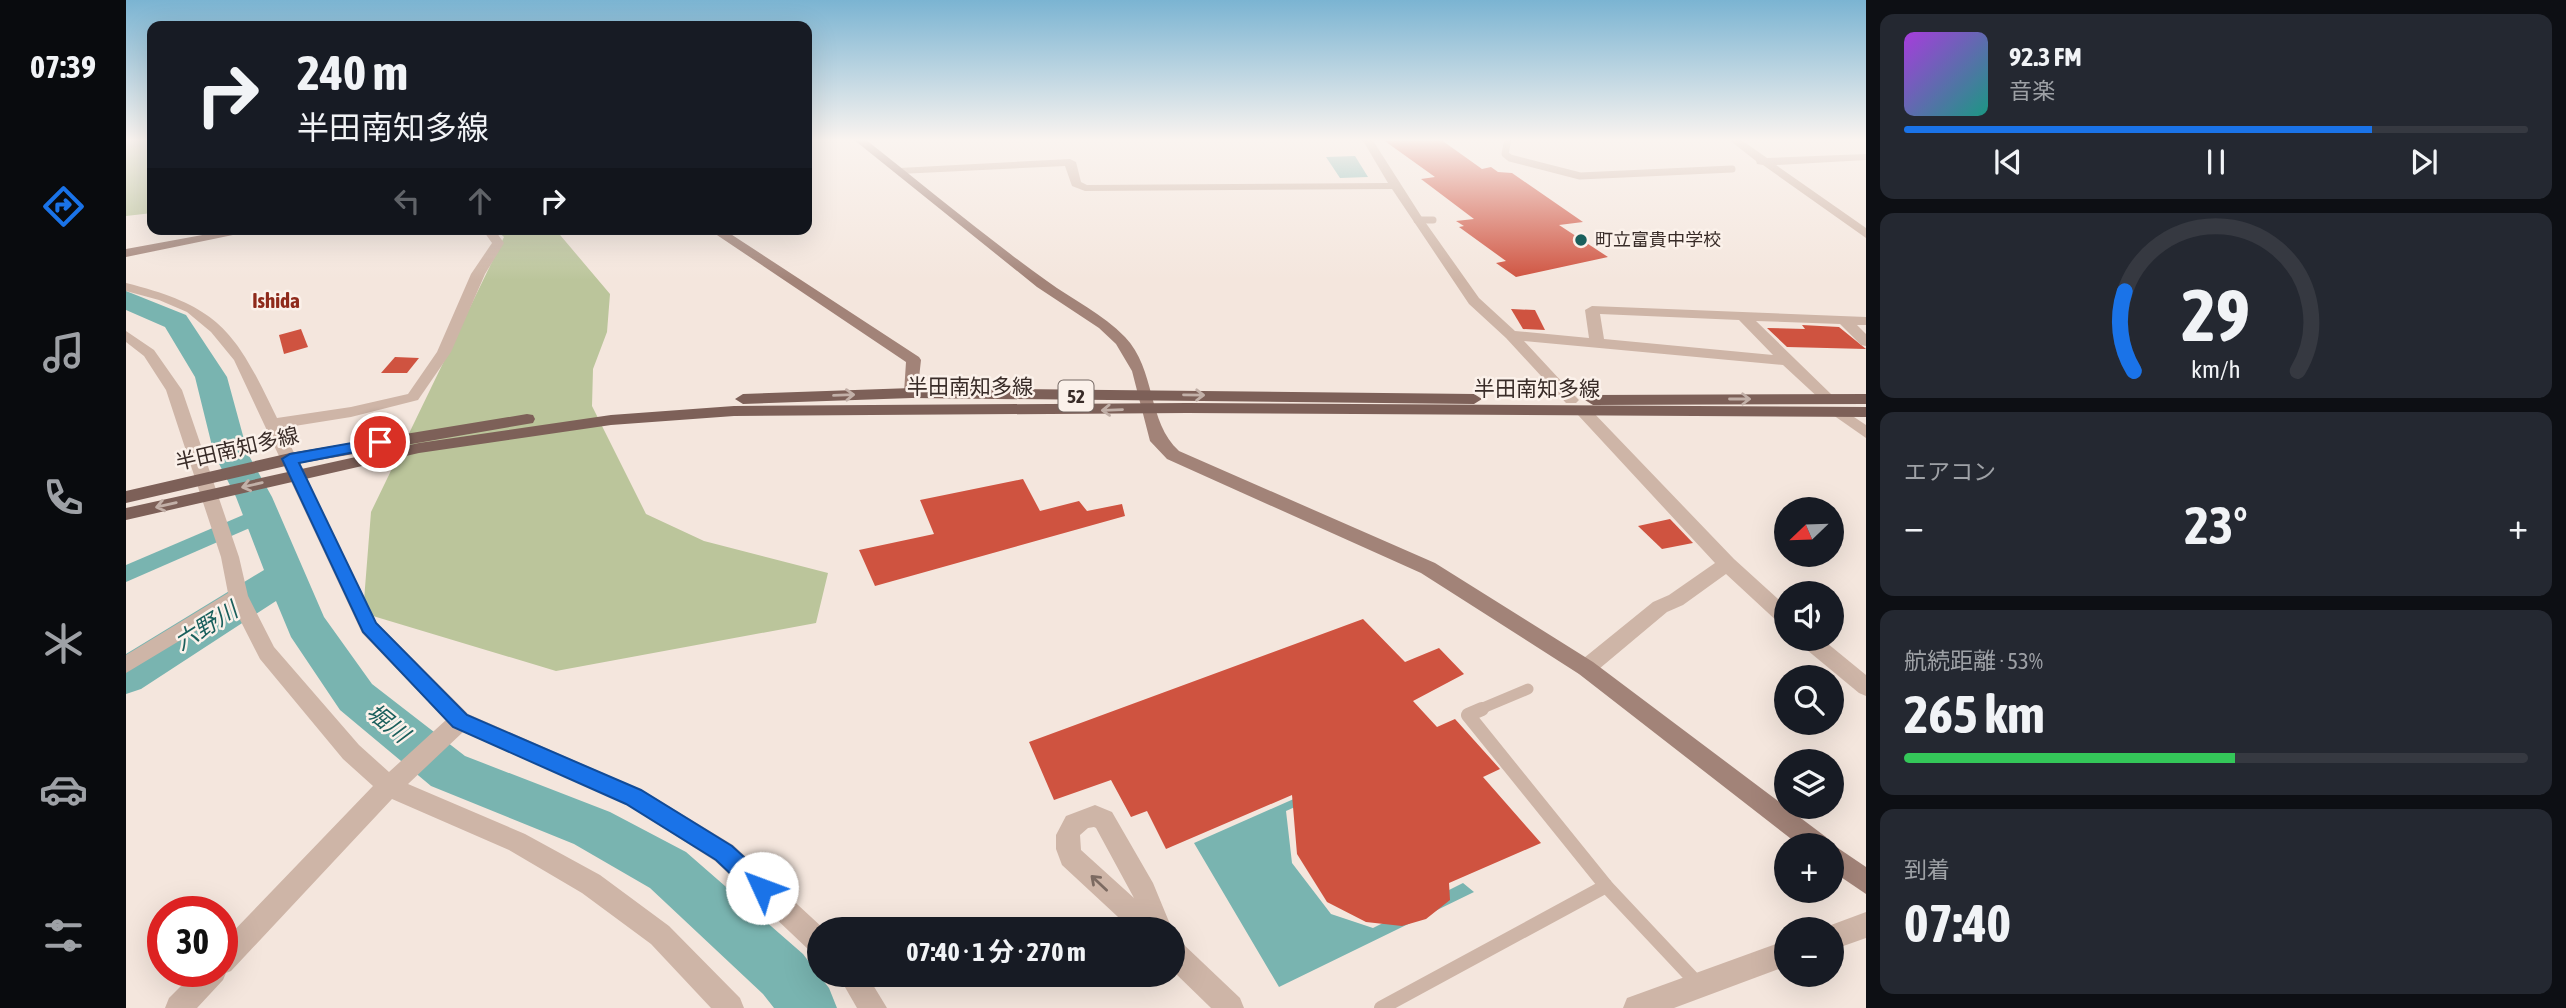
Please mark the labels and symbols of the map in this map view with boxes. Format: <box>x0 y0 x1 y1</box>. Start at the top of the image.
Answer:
place label: 町立富貴中学校 <box>1595 229 1721 250</box>
marker: 町立富貴中学校 <box>1573 232 1589 248</box>
district label: Ishida <box>252 288 300 312</box>
street label: 半田南知多線 <box>907 374 1033 398</box>
street label: 半田南知多線 <box>1474 376 1600 400</box>
road number: 52 <box>1058 380 1094 412</box>
one-way arrow <box>1182 388 1205 402</box>
one-way arrow <box>832 389 855 402</box>
one-way arrow <box>1728 392 1751 406</box>
one-way arrow <box>1101 404 1124 417</box>
pin <box>350 412 410 472</box>
street label: 半田南知多線 <box>173 422 301 474</box>
one-way arrow <box>241 479 264 492</box>
north arrow <box>1774 497 1844 567</box>
one-way arrow <box>155 498 178 512</box>
water label: 六野川 <box>170 595 245 655</box>
water label: 堀川 <box>362 698 416 749</box>
position arrow <box>725 851 799 925</box>
one-way arrow <box>1090 875 1108 891</box>
speed limit sign: 30 <box>147 896 238 987</box>

